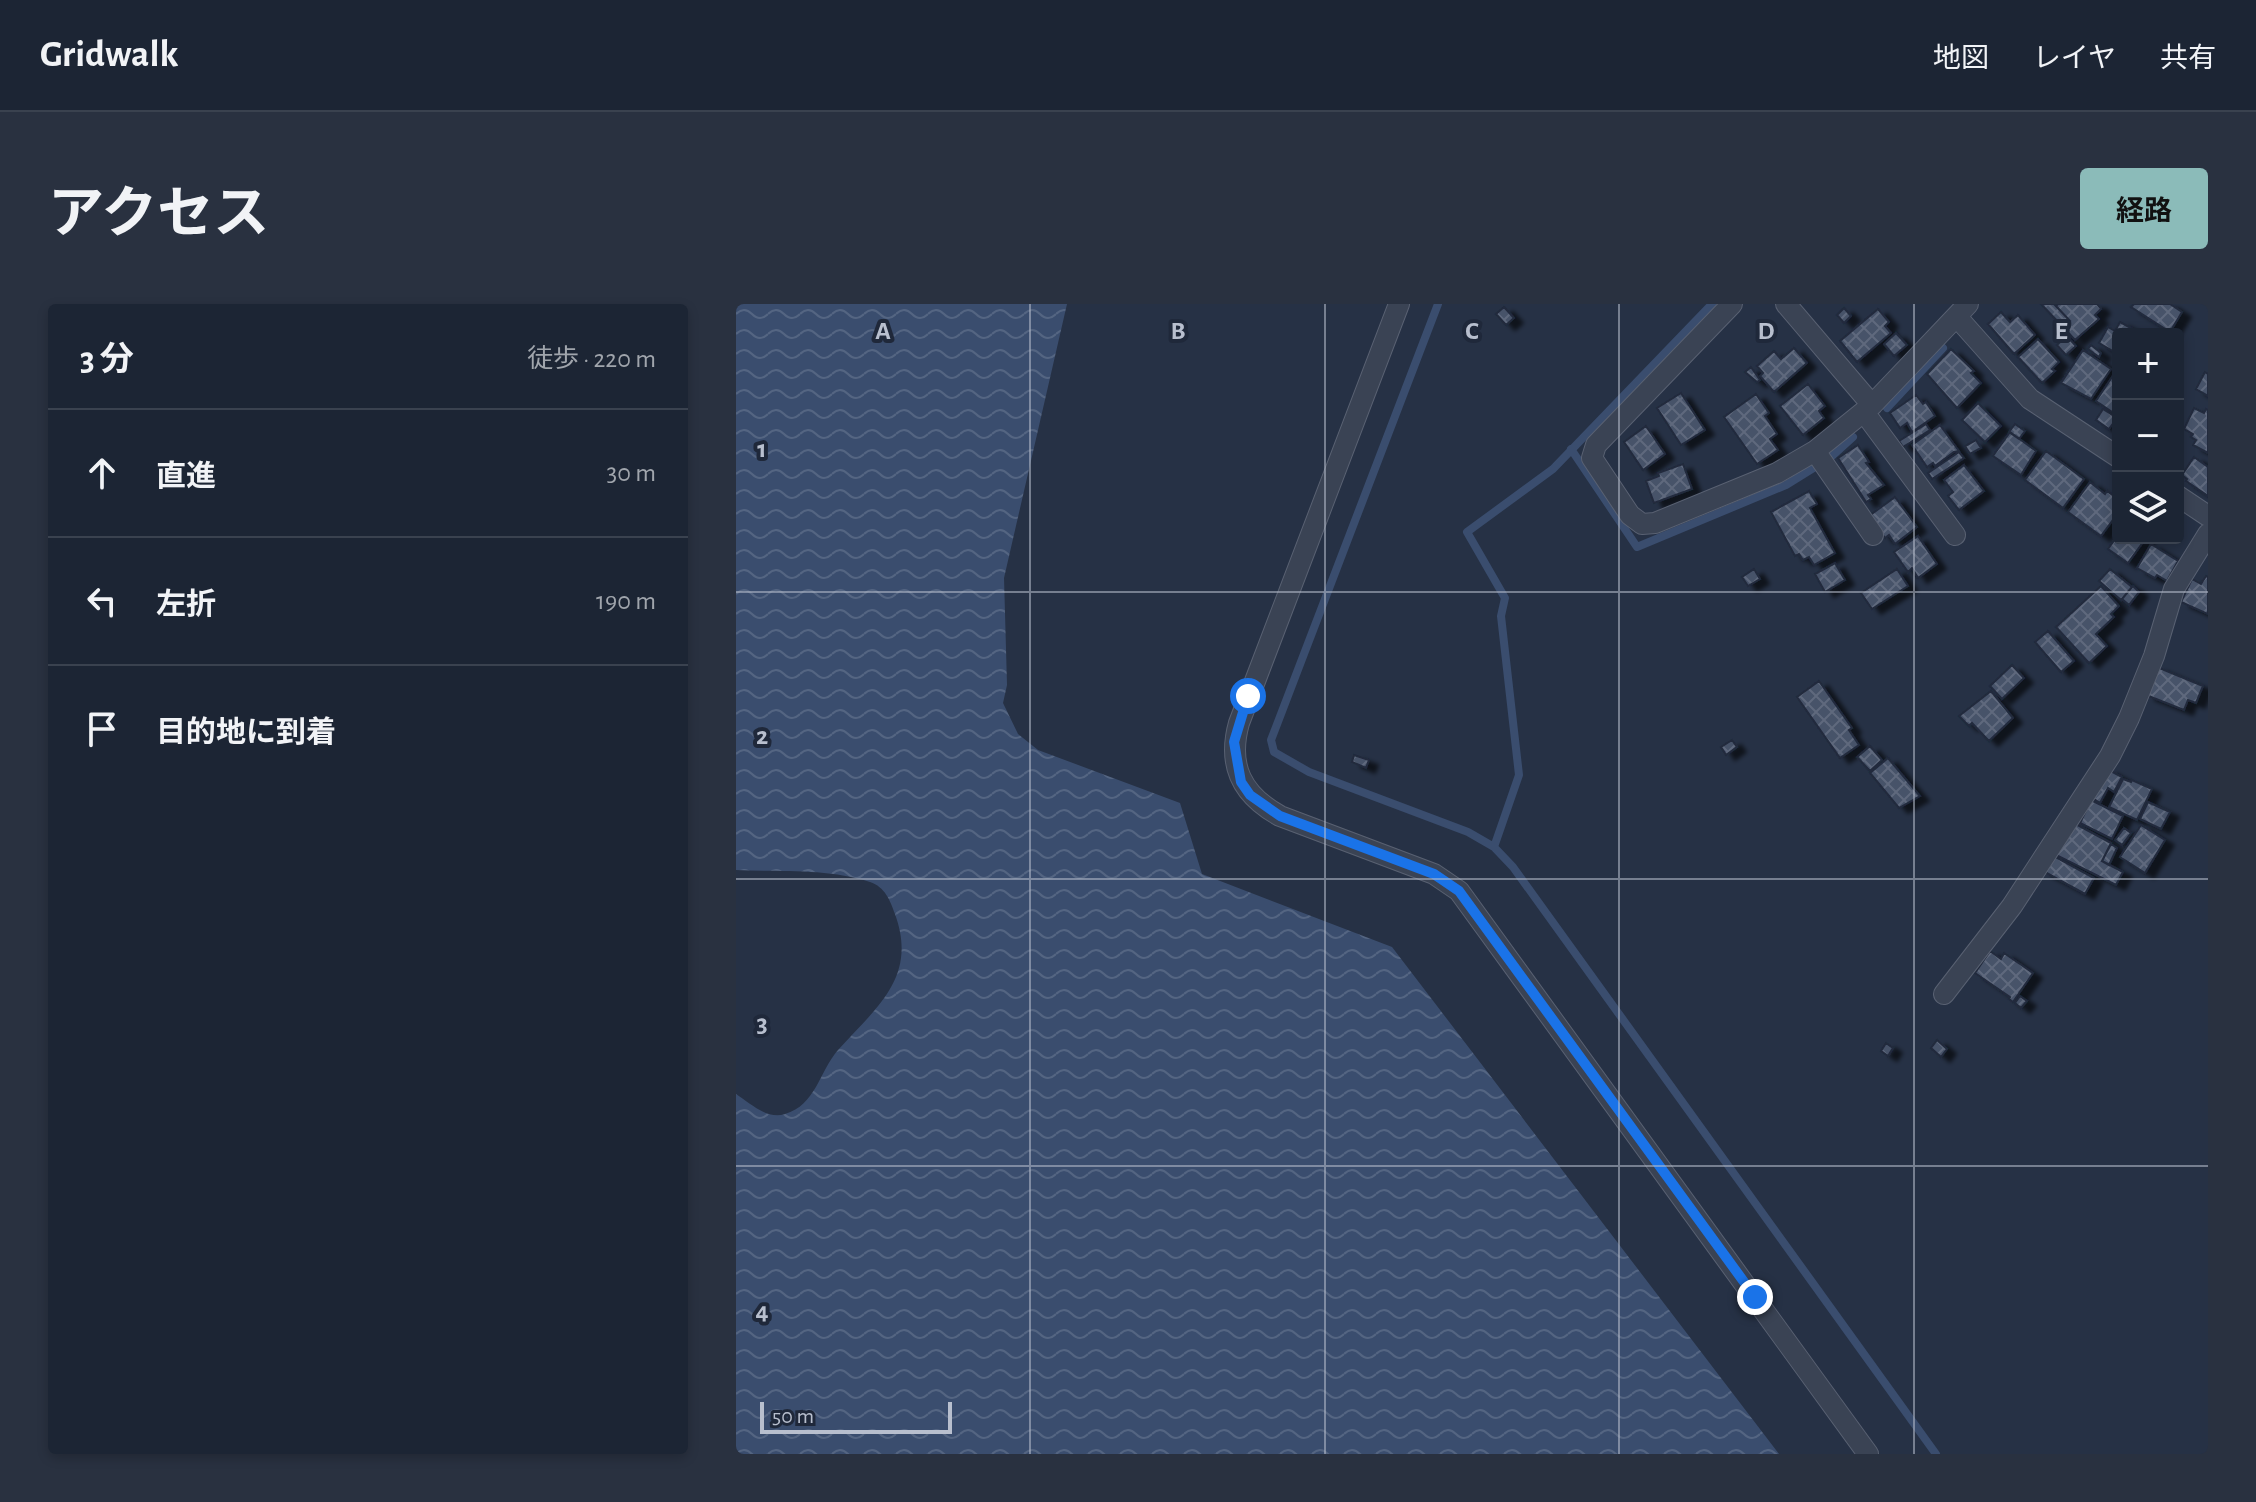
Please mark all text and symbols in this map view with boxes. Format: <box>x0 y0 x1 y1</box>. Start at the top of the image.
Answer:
text: Gridwalk <box>40 36 178 74</box>
text: 地図 <box>1933 45 1989 73</box>
text: レイヤ <box>2033 45 2116 73</box>
text: 共有 <box>2160 45 2216 73</box>
button: 経路 <box>2080 168 2208 249</box>
text: アクセス <box>48 187 269 243</box>
text: A <box>875 318 891 344</box>
text: B <box>1170 318 1186 344</box>
text: C <box>1465 318 1479 344</box>
text: D <box>1757 318 1775 344</box>
text: E <box>2054 318 2068 344</box>
map controls <box>2112 328 2184 544</box>
button: + <box>2112 328 2184 400</box>
text: 3 分 <box>80 343 134 377</box>
text: 徒歩 · 220 m <box>527 346 656 372</box>
button: − <box>2112 400 2184 472</box>
text: 1 <box>757 436 767 462</box>
icon: ahead <box>80 451 124 495</box>
text: 30 m <box>606 460 656 486</box>
text: 直進 <box>156 462 216 492</box>
button: layers <box>2112 472 2184 544</box>
icon: left <box>80 579 124 623</box>
text: 190 m <box>596 588 656 614</box>
text: 左折 <box>156 590 216 620</box>
route start <box>1230 678 1266 714</box>
icon: arrive <box>80 707 124 751</box>
text: 目的地に到着 <box>156 718 336 748</box>
text: 2 <box>756 723 768 749</box>
text: 3 <box>756 1011 768 1037</box>
route end <box>1737 1279 1773 1315</box>
text: 4 <box>755 1298 769 1324</box>
scale bar <box>760 1398 952 1434</box>
text: 50 m <box>772 1405 814 1427</box>

